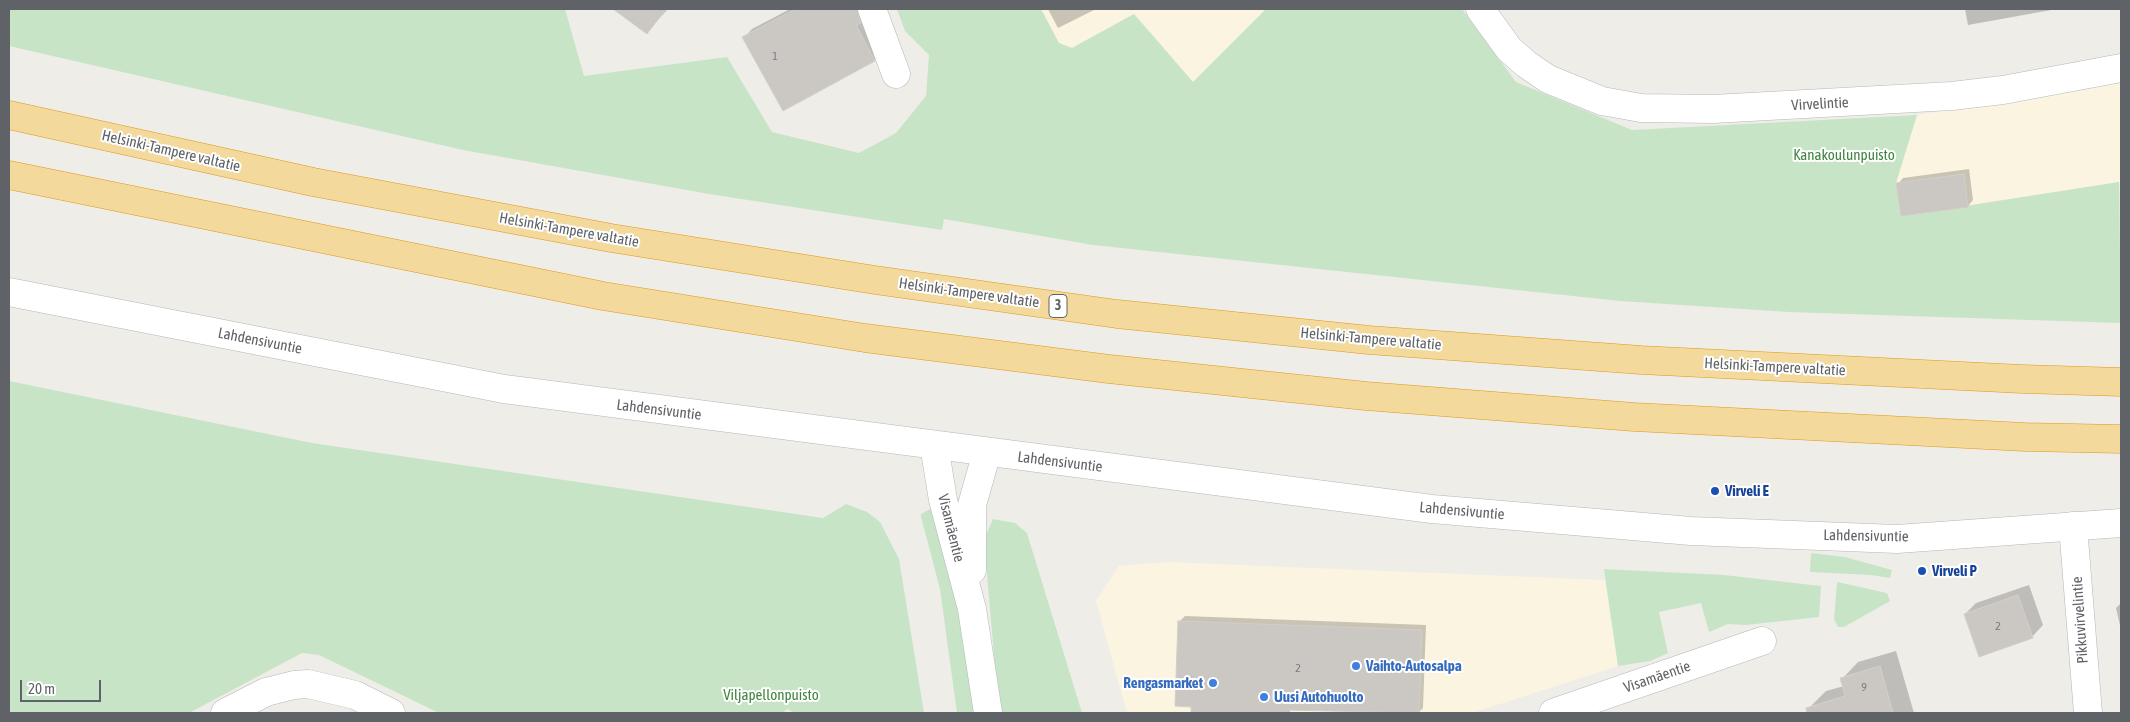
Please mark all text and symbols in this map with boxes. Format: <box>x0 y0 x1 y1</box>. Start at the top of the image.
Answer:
house number: 1 <box>772 49 778 63</box>
street label: Virvelintie <box>1791 94 1849 114</box>
street label: Helsinki-Tampere valtatie <box>100 126 242 176</box>
park label: Kanakoulunpuisto <box>1793 146 1895 164</box>
street label: Helsinki-Tampere valtatie <box>498 209 640 251</box>
street label: Helsinki-Tampere valtatie <box>898 274 1040 312</box>
road number: 3 <box>1049 294 1067 318</box>
street label: Lahdensivuntie <box>216 324 304 358</box>
street label: Helsinki-Tampere valtatie <box>1300 324 1442 354</box>
street label: Helsinki-Tampere valtatie <box>1704 354 1846 380</box>
street label: Lahdensivuntie <box>616 396 702 424</box>
street label: Lahdensivuntie <box>1017 448 1103 476</box>
place label: Virveli E <box>1725 482 1769 500</box>
marker: Virveli E <box>1709 485 1721 497</box>
street label: Visamäentie <box>934 492 968 564</box>
street label: Lahdensivuntie <box>1419 498 1505 524</box>
street label: Lahdensivuntie <box>1823 526 1909 546</box>
place label: Virveli P <box>1932 562 1977 580</box>
marker: Virveli P <box>1916 565 1928 577</box>
street label: Pikkuvirvelintie <box>2068 576 2092 664</box>
house number: 2 <box>1995 619 2001 633</box>
place label: Vaihto-Autosalpa <box>1366 657 1462 675</box>
street label: Visamäentie <box>1621 657 1693 697</box>
marker: Vaihto-Autosalpa <box>1350 660 1362 672</box>
house number: 2 <box>1295 661 1301 675</box>
scale bar <box>22 670 104 702</box>
place label: Rengasmarket <box>1123 674 1203 692</box>
marker: Rengasmarket <box>1207 677 1219 689</box>
text: 20 m <box>28 680 55 697</box>
house number: 9 <box>1861 680 1867 694</box>
park label: Viljapellonpuisto <box>723 686 819 704</box>
place label: Uusi Autohuolto <box>1274 688 1363 706</box>
marker: Uusi Autohuolto <box>1258 691 1270 703</box>

